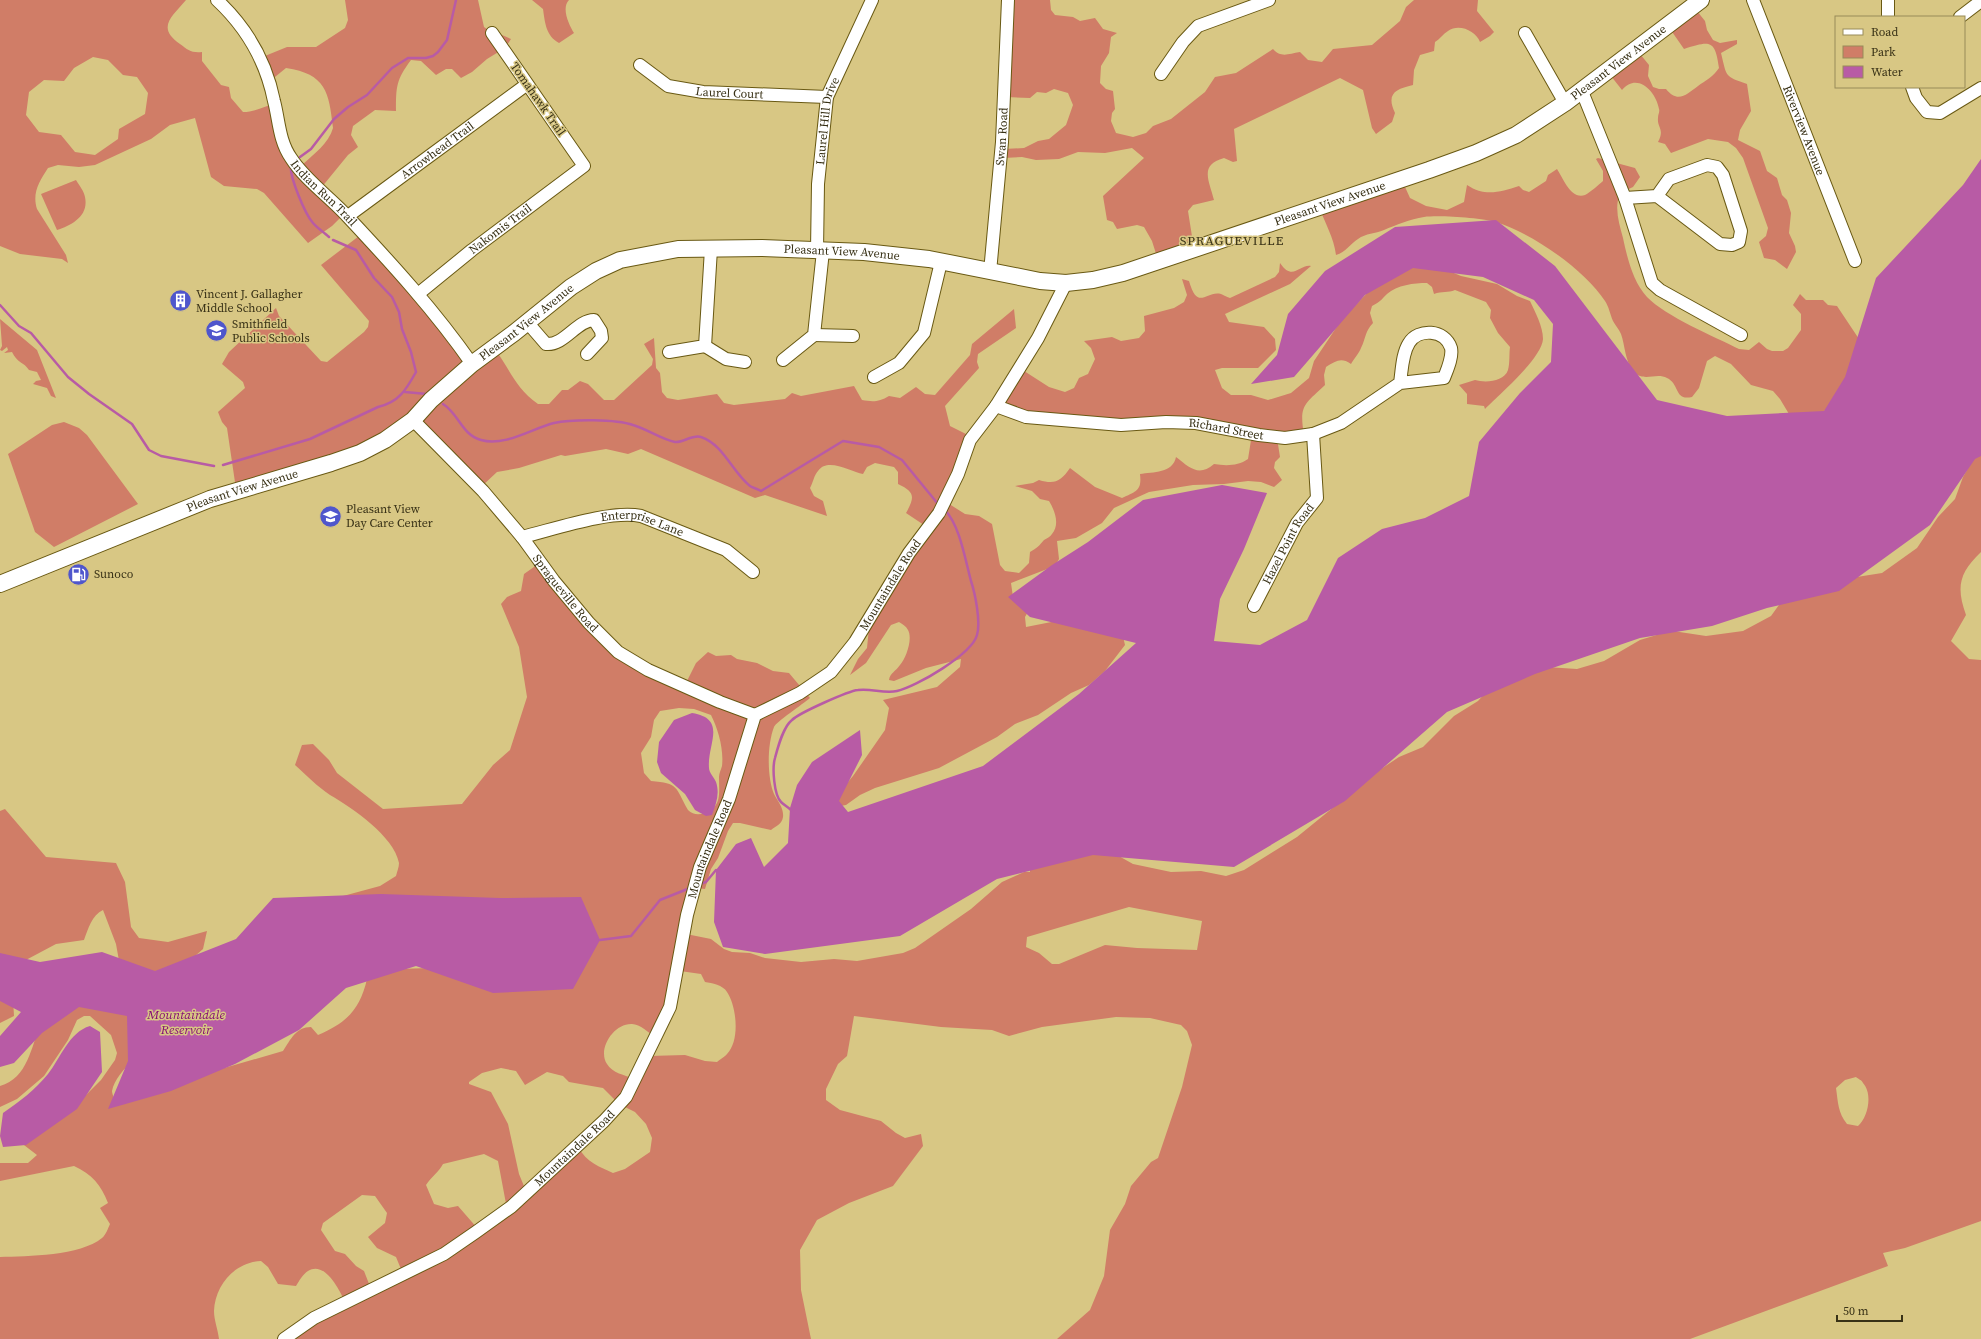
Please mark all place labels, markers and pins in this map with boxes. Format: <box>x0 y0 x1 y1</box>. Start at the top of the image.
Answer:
place label: Vincent J. Gallagher Middle School <box>196 286 303 316</box>
building icon: Vincent J. Gallagher Middle School <box>168 288 194 314</box>
place label: Smithfield Public Schools <box>232 316 310 346</box>
school or university icon: Smithfield Public Schools <box>203 318 229 344</box>
place label: Pleasant View Day Care Center <box>346 501 433 531</box>
school or university icon: Pleasant View Day Care Center <box>317 503 343 529</box>
fuel station icon: Sunoco <box>66 561 92 587</box>
place label: Sunoco <box>94 566 134 582</box>

